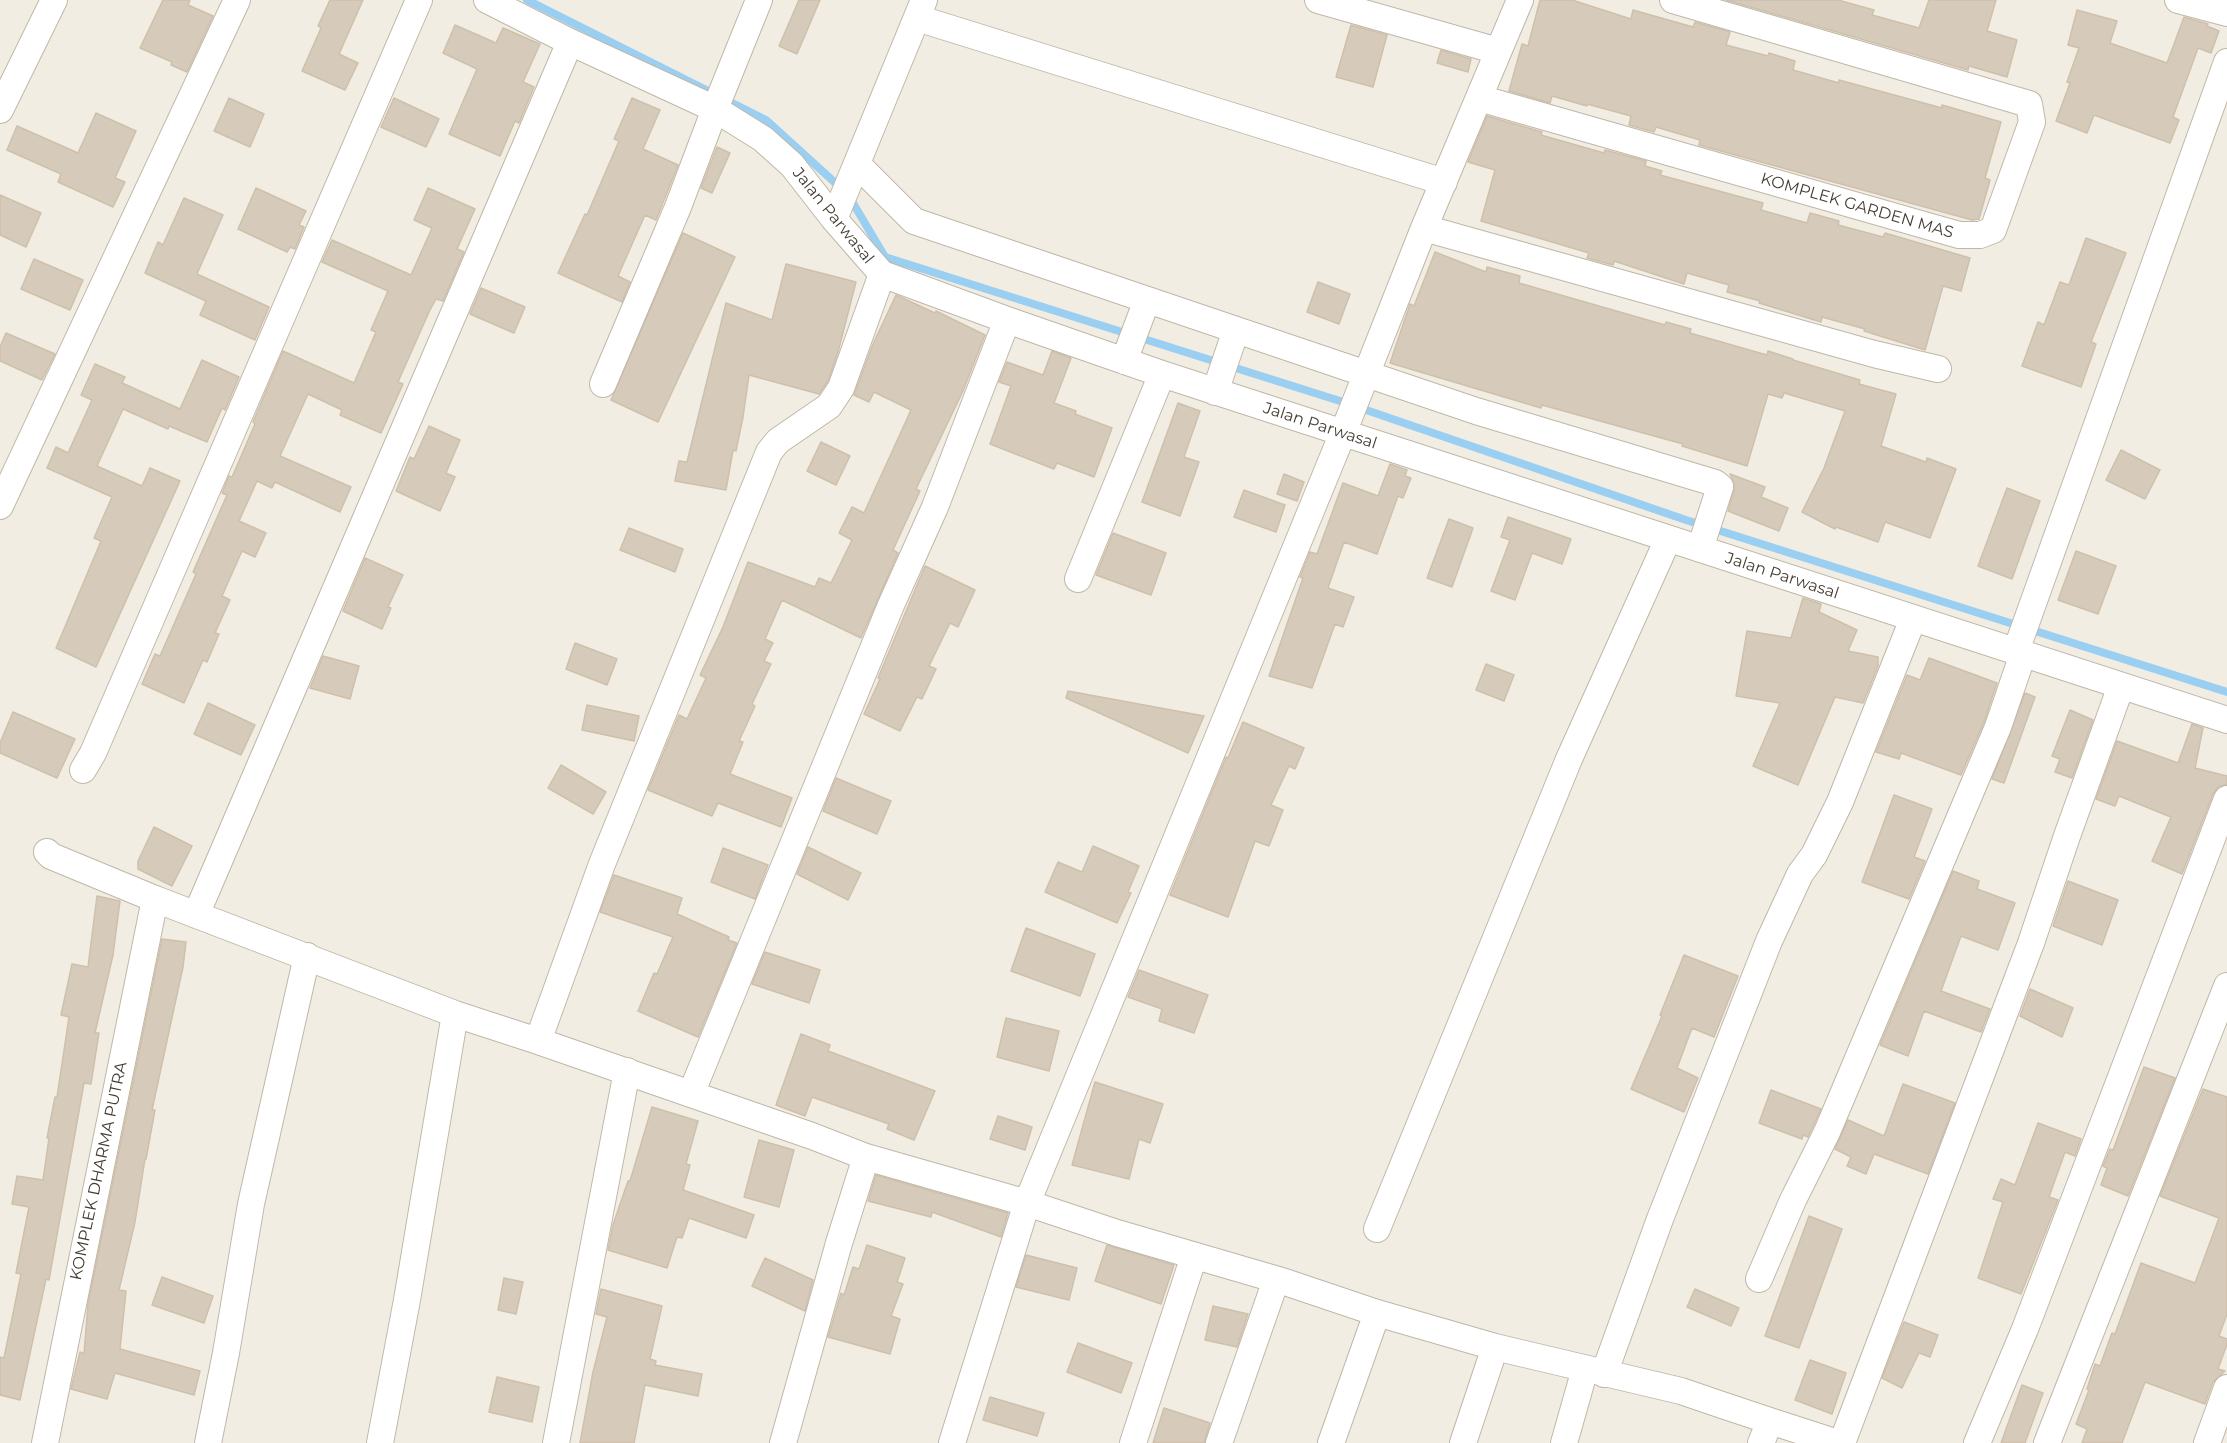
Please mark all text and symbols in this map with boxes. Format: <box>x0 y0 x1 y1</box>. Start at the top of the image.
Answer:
street label: Jalan Parwasal <box>788 164 878 268</box>
street label: KOMPLEK GARDEN MAS <box>1758 169 1956 243</box>
street label: Jalan Parwasal <box>1261 399 1379 453</box>
street label: Jalan Parwasal <box>1723 549 1841 603</box>
street label: KOMPLEK DHARMA PUTRA <box>66 1060 132 1282</box>

